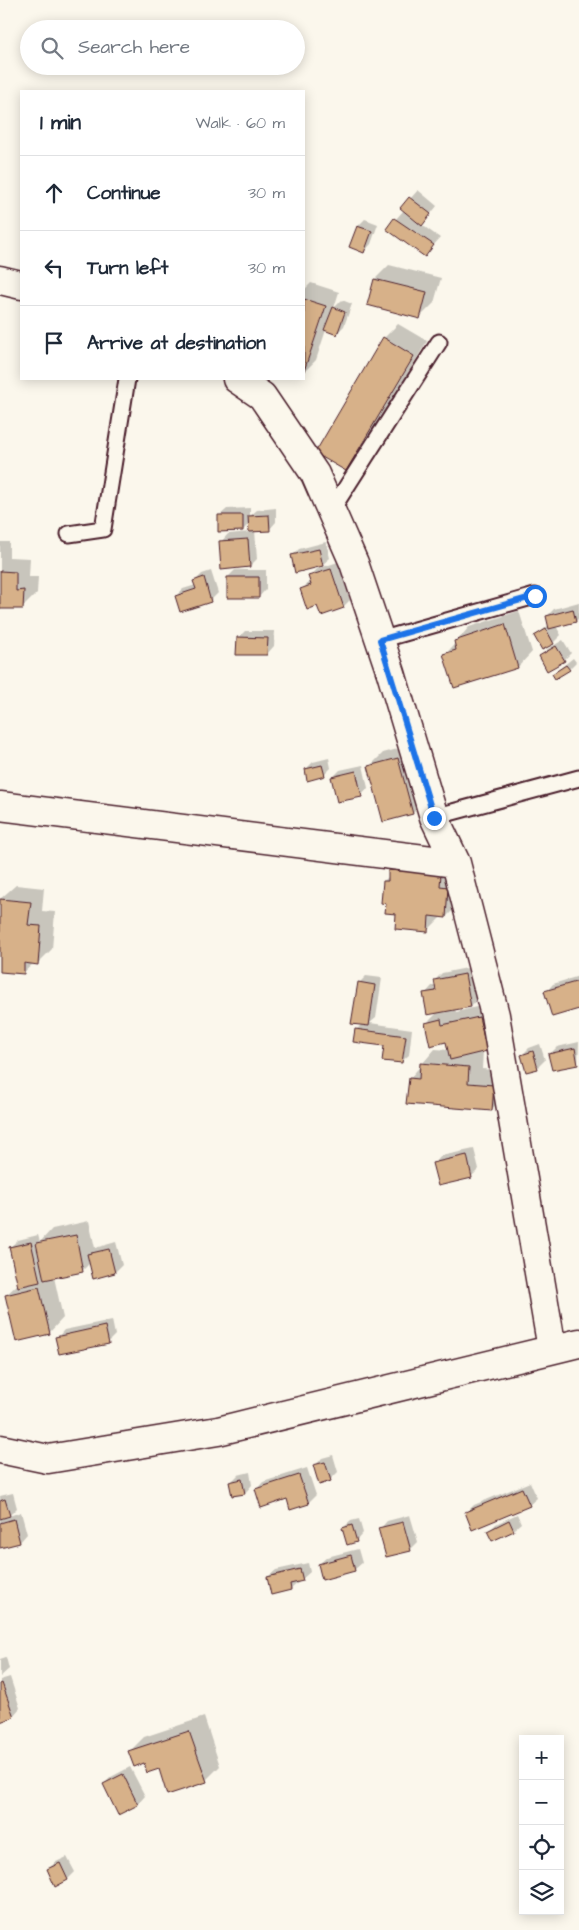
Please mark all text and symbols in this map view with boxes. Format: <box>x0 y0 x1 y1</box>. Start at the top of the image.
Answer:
search box <box>20 20 305 75</box>
icon: search <box>38 34 66 62</box>
text: Search here <box>78 34 190 61</box>
text: 1 min <box>40 108 81 137</box>
text: Walk · 60 m <box>195 112 285 134</box>
icon: ahead <box>40 179 68 207</box>
text: Continue <box>87 180 161 207</box>
text: 30 m <box>248 182 285 204</box>
icon: left <box>40 254 68 282</box>
text: Turn left <box>87 255 168 282</box>
text: 30 m <box>248 257 285 279</box>
icon: arrive <box>40 329 68 357</box>
text: Arrive at destination <box>87 330 266 357</box>
route start <box>524 585 547 608</box>
route end <box>423 807 446 830</box>
map controls <box>519 1735 564 1915</box>
button: + <box>519 1735 564 1780</box>
button: − <box>519 1780 564 1825</box>
button: locate <box>519 1825 564 1870</box>
button: layers <box>519 1870 564 1915</box>

